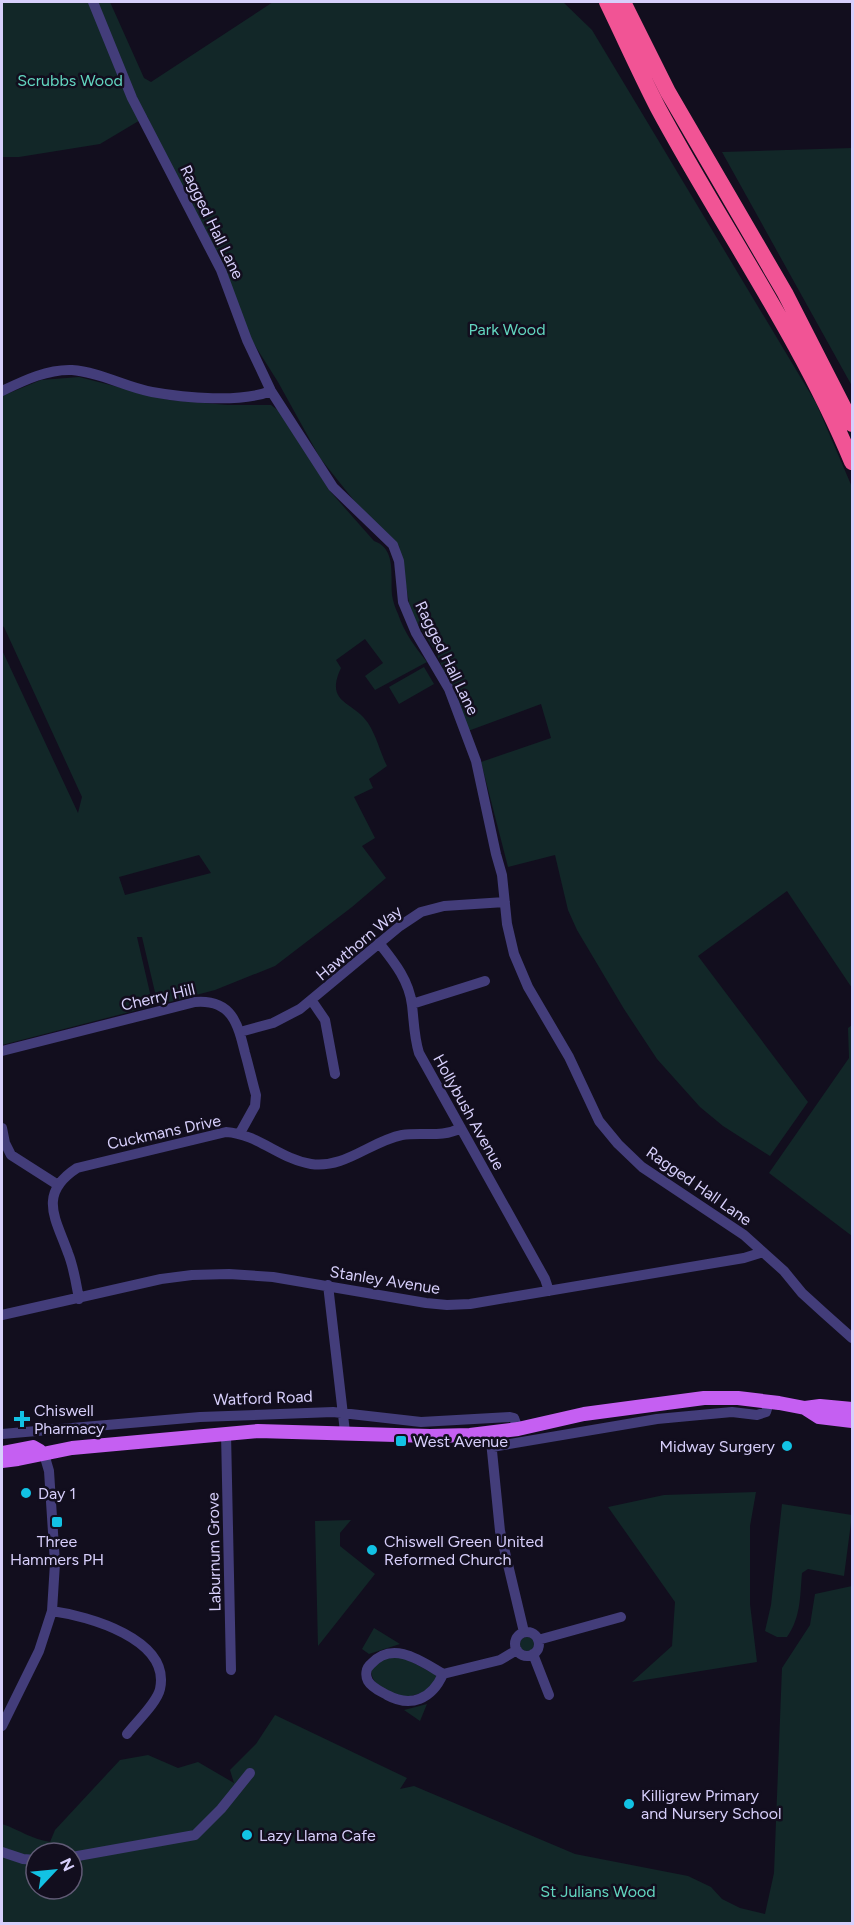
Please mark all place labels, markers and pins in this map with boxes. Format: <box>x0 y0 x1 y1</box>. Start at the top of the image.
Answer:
place label: Chiswell Pharmacy <box>34 1401 105 1438</box>
marker: Chiswell Pharmacy <box>15 1412 29 1426</box>
place label: West Avenue <box>413 1432 508 1451</box>
marker: West Avenue <box>394 1434 408 1448</box>
place label: Midway Surgery <box>659 1437 776 1456</box>
marker: Midway Surgery <box>780 1439 794 1453</box>
place label: Day 1 <box>38 1484 76 1503</box>
marker: Day 1 <box>19 1486 33 1500</box>
marker: Three Hammers PH <box>50 1515 64 1529</box>
place label: Three Hammers PH <box>10 1532 104 1569</box>
place label: Chiswell Green United Reformed Church <box>384 1532 544 1569</box>
marker: Chiswell Green United Reformed Church <box>365 1543 379 1557</box>
place label: Killigrew Primary and Nursery School <box>641 1786 782 1823</box>
marker: Killigrew Primary and Nursery School <box>622 1797 636 1811</box>
place label: Lazy Llama Cafe <box>259 1826 376 1845</box>
marker: Lazy Llama Cafe <box>240 1828 254 1842</box>

